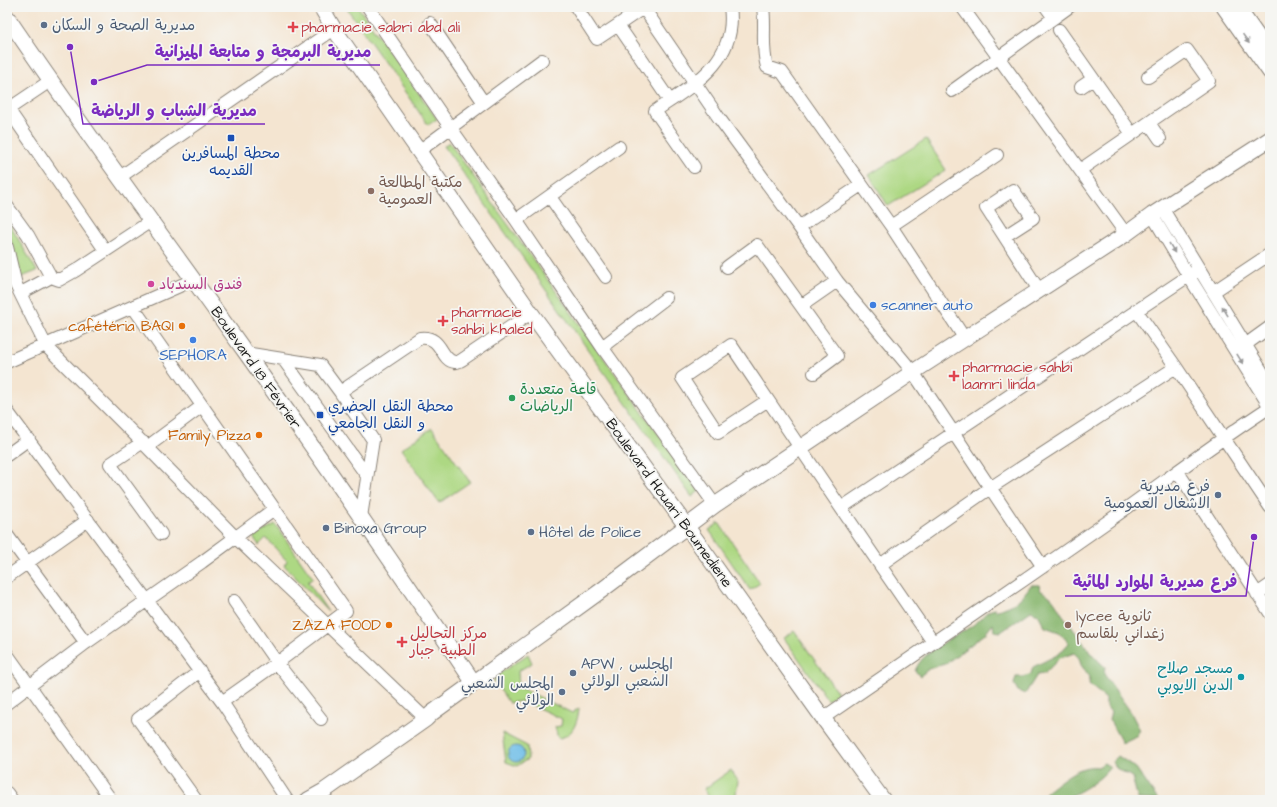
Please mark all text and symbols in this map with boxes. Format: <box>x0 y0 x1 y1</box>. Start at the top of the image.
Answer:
place label: مديرية الصحة و السكان <box>52 15 195 36</box>
place label: pharmacie sabri abd ali <box>301 17 461 38</box>
marker: مديرية الصحة و السكان <box>39 20 49 30</box>
marker: pharmacie sabri abd ali <box>288 22 298 32</box>
one-way arrow <box>1242 34 1250 44</box>
callout: مديرية البرمجة و متابعة الميزانية <box>147 37 380 65</box>
text: مديرية البرمجة و متابعة الميزانية <box>155 41 371 63</box>
callout: مديرية الشباب و الرياضة <box>83 96 265 124</box>
text: مديرية الشباب و الرياضة <box>91 100 257 122</box>
marker: محطة المسافرين القديمه <box>226 133 236 143</box>
place label: محطة المسافرين القديمه <box>182 143 280 181</box>
place label: مكتبة المطالعة العمومية <box>379 172 463 210</box>
marker: مكتبة المطالعة العمومية <box>366 186 376 196</box>
one-way arrow <box>1168 243 1176 253</box>
place label: فندق السندباد <box>159 274 242 295</box>
marker: فندق السندباد <box>146 279 156 289</box>
place label: scanner auto <box>881 295 973 316</box>
marker: scanner auto <box>868 300 878 310</box>
street label: Boulevard 18 Février <box>206 302 306 434</box>
place label: pharmacie sahbi khaled <box>451 302 533 340</box>
one-way arrow <box>1221 305 1228 317</box>
place label: cafétéria BAQI <box>68 316 174 337</box>
marker: pharmacie sahbi khaled <box>438 316 448 326</box>
marker: cafétéria BAQI <box>177 321 187 331</box>
marker: SEPHORA <box>188 335 198 345</box>
place label: SEPHORA <box>159 345 227 366</box>
one-way arrow <box>1236 354 1244 364</box>
place label: pharmacie sahbi laamri linda <box>962 357 1073 395</box>
marker: pharmacie sahbi laamri linda <box>949 371 959 381</box>
place label: قاعة متعددة الرياضات <box>520 379 596 417</box>
marker: قاعة متعددة الرياضات <box>507 393 517 403</box>
place label: محطة النقل الحضري و النقل الجامعي <box>328 396 454 436</box>
marker: محطة النقل الحضري و النقل الجامعي <box>315 410 325 420</box>
street label: Boulevard Houari Boumediene <box>601 414 737 592</box>
place label: Family Pizza <box>168 425 251 447</box>
marker: Family Pizza <box>254 430 264 440</box>
place label: فرع مديرية الاشغال العمومية <box>1104 476 1210 514</box>
marker: فرع مديرية الاشغال العمومية <box>1213 490 1223 500</box>
place label: Binoxa Group <box>334 518 427 539</box>
place label: Hôtel de Police <box>539 522 641 543</box>
marker: Binoxa Group <box>321 523 331 533</box>
marker: Hôtel de Police <box>526 527 536 537</box>
callout: فرع مديرية الموارد المائية <box>1065 568 1246 596</box>
text: فرع مديرية الموارد المائية <box>1073 571 1237 593</box>
place label: lycee ثانوية زغداني بلقاسم <box>1076 606 1165 646</box>
place label: ZAZA FOOD <box>292 615 381 636</box>
marker: ZAZA FOOD <box>384 620 394 630</box>
marker: lycee ثانوية زغداني بلقاسم <box>1063 620 1073 630</box>
place label: مركز التحاليل الطبية جبار <box>409 623 487 661</box>
marker: مركز التحاليل الطبية جبار <box>397 637 407 647</box>
place label: APW , المجلس الشعبي الولائي <box>581 654 673 694</box>
place label: مسجد صلاح الدين الايوبي <box>1157 658 1233 698</box>
marker: APW , المجلس الشعبي الولائي <box>568 668 578 678</box>
marker: مسجد صلاح الدين الايوبي <box>1236 672 1246 682</box>
place label: المجلس الشعبي الولائي <box>461 673 554 713</box>
marker: المجلس الشعبي الولائي <box>557 687 567 697</box>

